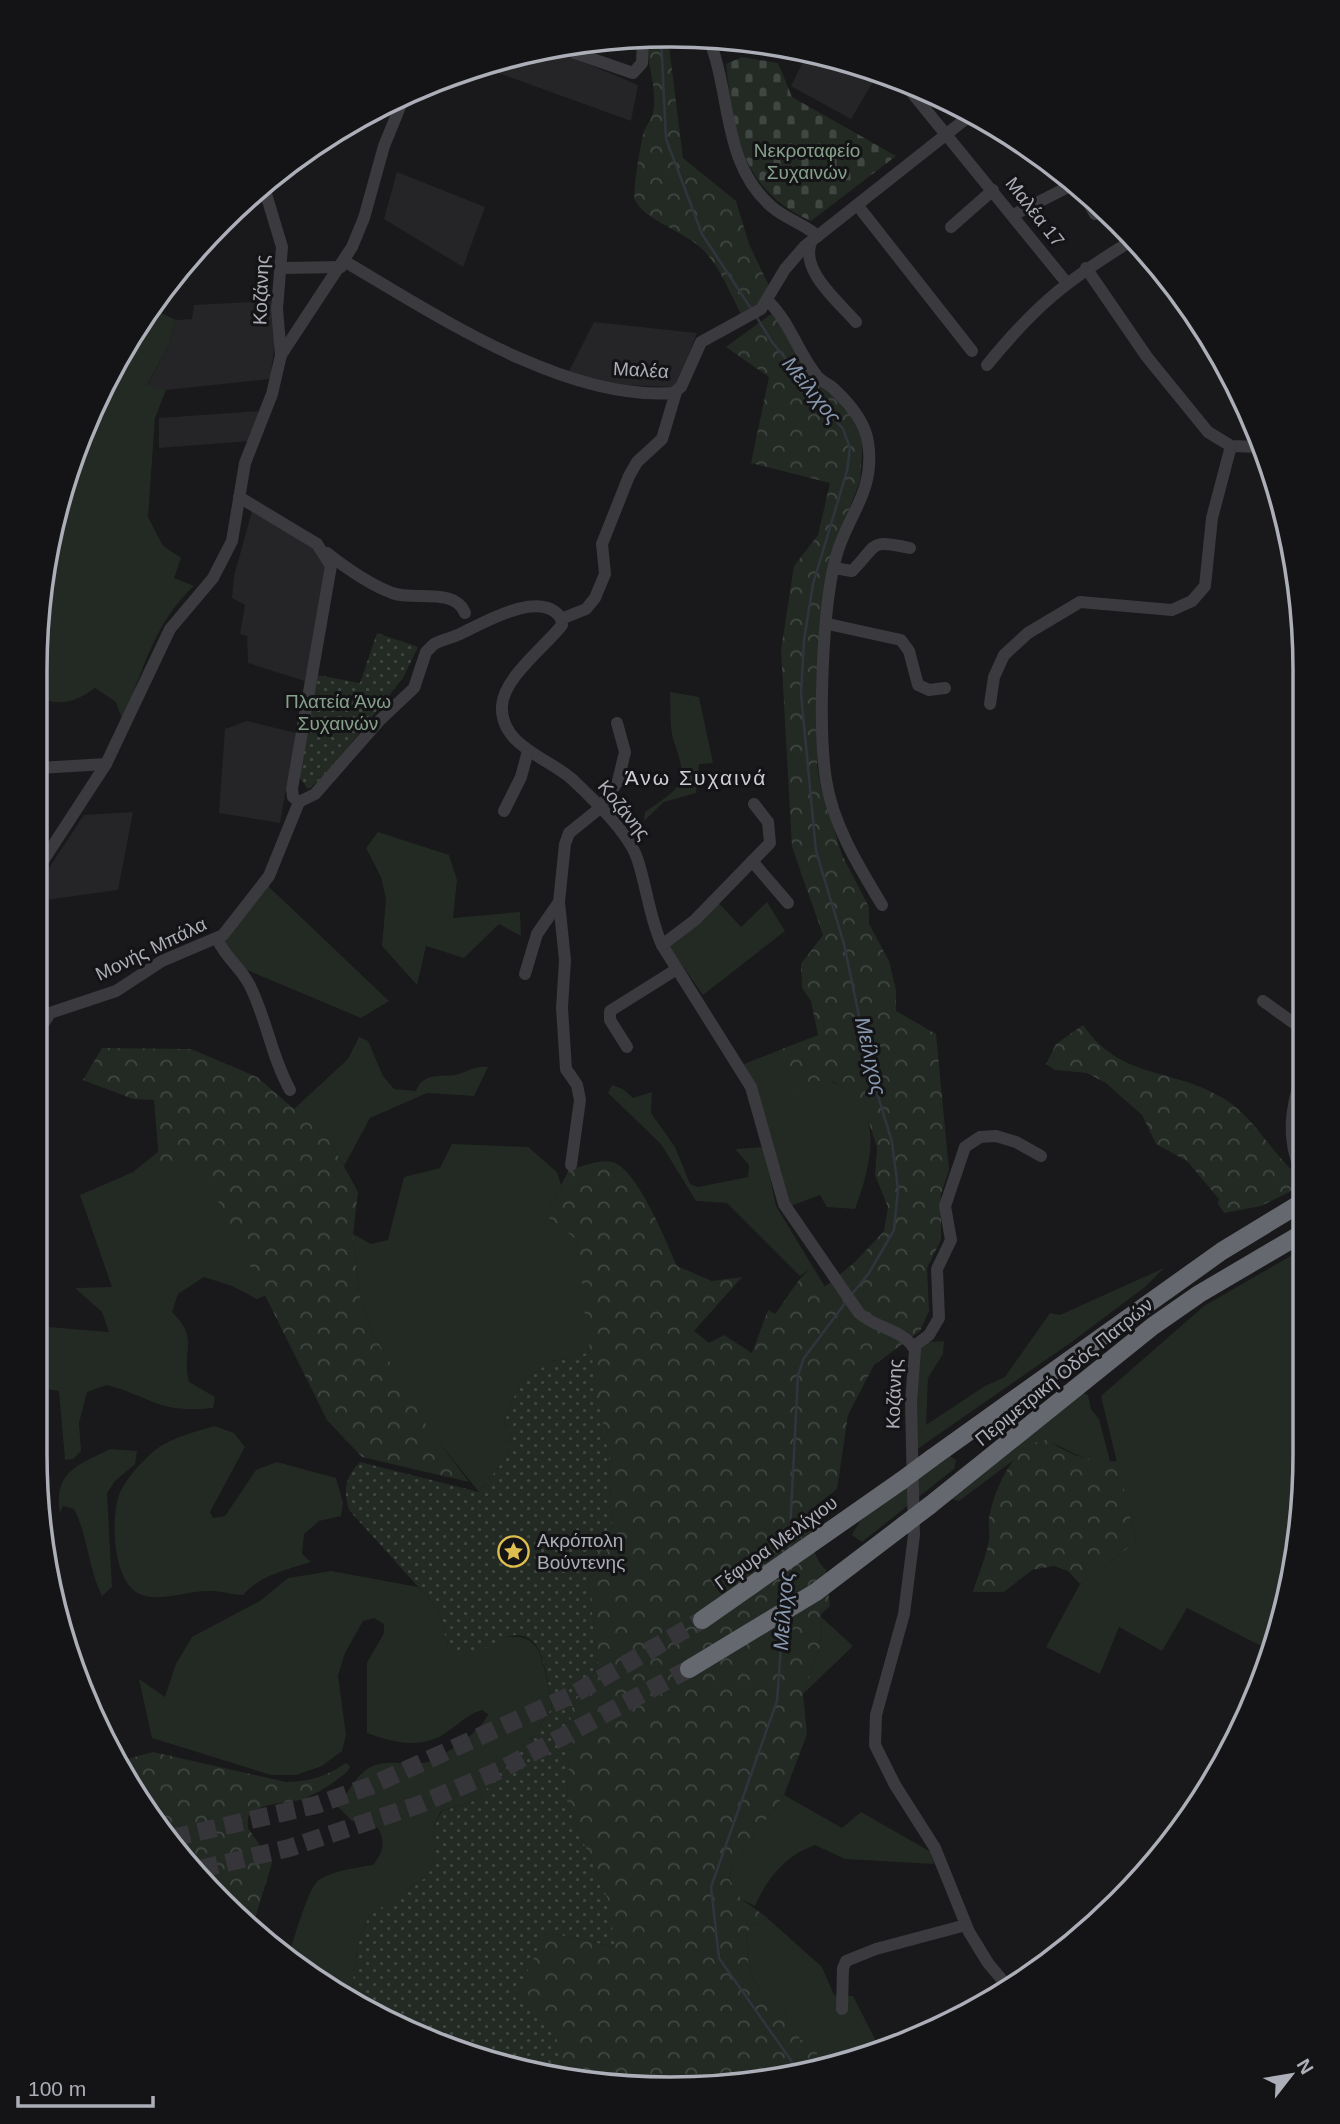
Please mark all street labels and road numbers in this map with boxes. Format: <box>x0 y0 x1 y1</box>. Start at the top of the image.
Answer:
street label: Μαλέα 17 <box>1001 173 1069 251</box>
street label: Κοζάνης <box>249 254 273 326</box>
street label: Μαλέα <box>613 358 669 382</box>
street label: Κοζάνης <box>594 776 654 844</box>
street label: Μονής Μπάλα <box>92 913 210 985</box>
street label: Περιμετρική Οδός Πατρών <box>971 1294 1157 1450</box>
street label: Κοζάνης <box>882 1358 906 1430</box>
street label: Γέφυρα Μειλίχιου <box>711 1492 841 1594</box>

